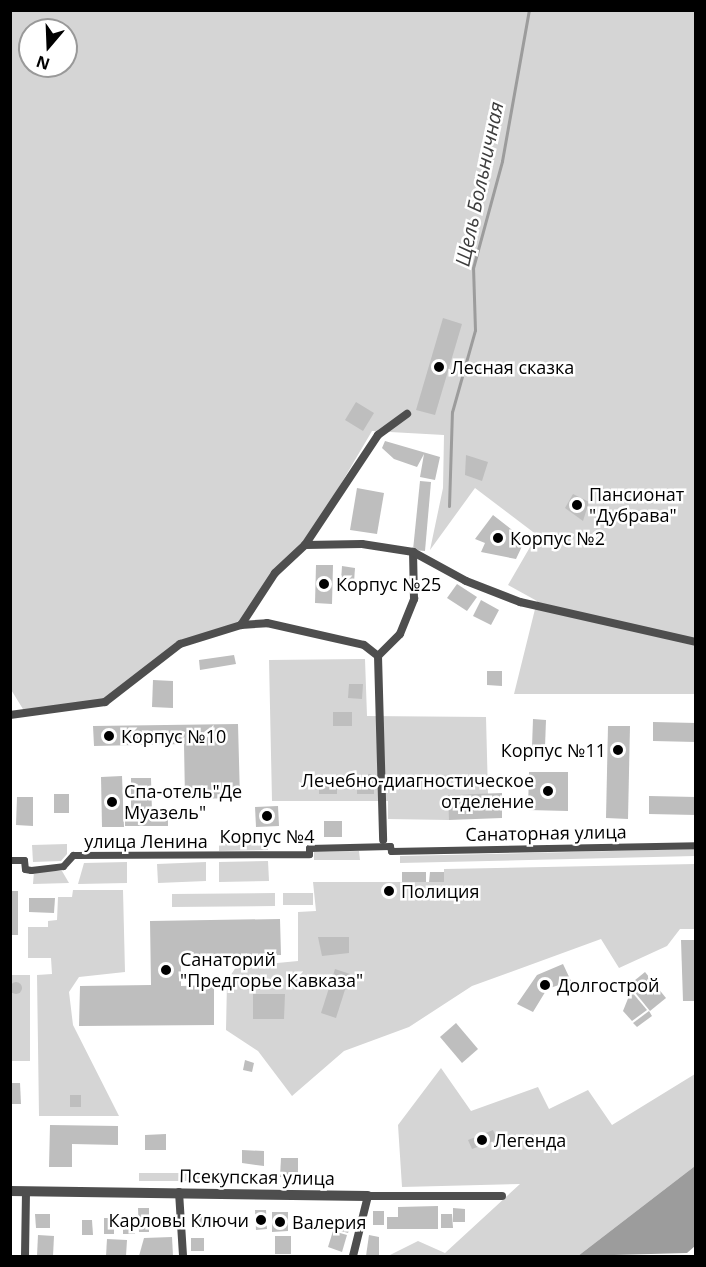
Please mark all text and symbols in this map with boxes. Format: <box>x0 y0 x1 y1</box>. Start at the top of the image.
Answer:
north arrow <box>18 18 78 78</box>
text: N <box>33 51 53 76</box>
water label: Щель Больничная <box>450 99 508 269</box>
place label: Лесная сказка <box>451 356 574 378</box>
marker: Лесная сказка <box>432 360 446 374</box>
place label: Пансионат "Дубрава" <box>589 484 684 526</box>
marker: Пансионат "Дубрава" <box>570 498 584 512</box>
place label: Корпус №2 <box>510 527 605 549</box>
marker: Корпус №2 <box>491 531 505 545</box>
place label: Корпус №25 <box>336 573 441 595</box>
marker: Корпус №25 <box>317 577 331 591</box>
place label: Корпус №10 <box>121 725 226 747</box>
marker: Корпус №10 <box>102 729 116 743</box>
place label: Корпус №11 <box>501 739 606 761</box>
marker: Корпус №11 <box>611 743 625 757</box>
place label: Лечебно-диагностическое отделение <box>301 770 534 812</box>
place label: Спа-отель"Де Муазель" <box>124 781 242 824</box>
marker: Лечебно-диагностическое отделение <box>539 782 557 800</box>
marker: Спа-отель"Де Муазель" <box>105 795 119 809</box>
marker: Корпус №4 <box>260 809 274 823</box>
street label: Санаторная улица <box>465 821 627 845</box>
place label: Корпус №4 <box>220 825 314 847</box>
street label: улица Ленина <box>84 830 208 852</box>
place label: Полиция <box>401 880 479 902</box>
marker: Полиция <box>382 884 396 898</box>
place label: Санаторий "Предгорье Кавказа" <box>180 949 363 992</box>
marker: Санаторий "Предгорье Кавказа" <box>157 961 175 979</box>
place label: Долгострой <box>557 974 659 996</box>
marker: Долгострой <box>538 978 552 992</box>
place label: Легенда <box>494 1129 566 1151</box>
marker: Легенда <box>475 1133 489 1147</box>
street label: Псекупская улица <box>179 1165 335 1189</box>
place label: Карловы Ключи <box>108 1209 249 1231</box>
place label: Валерия <box>292 1211 366 1233</box>
marker: Карловы Ключи <box>254 1213 268 1227</box>
marker: Валерия <box>273 1215 287 1229</box>

